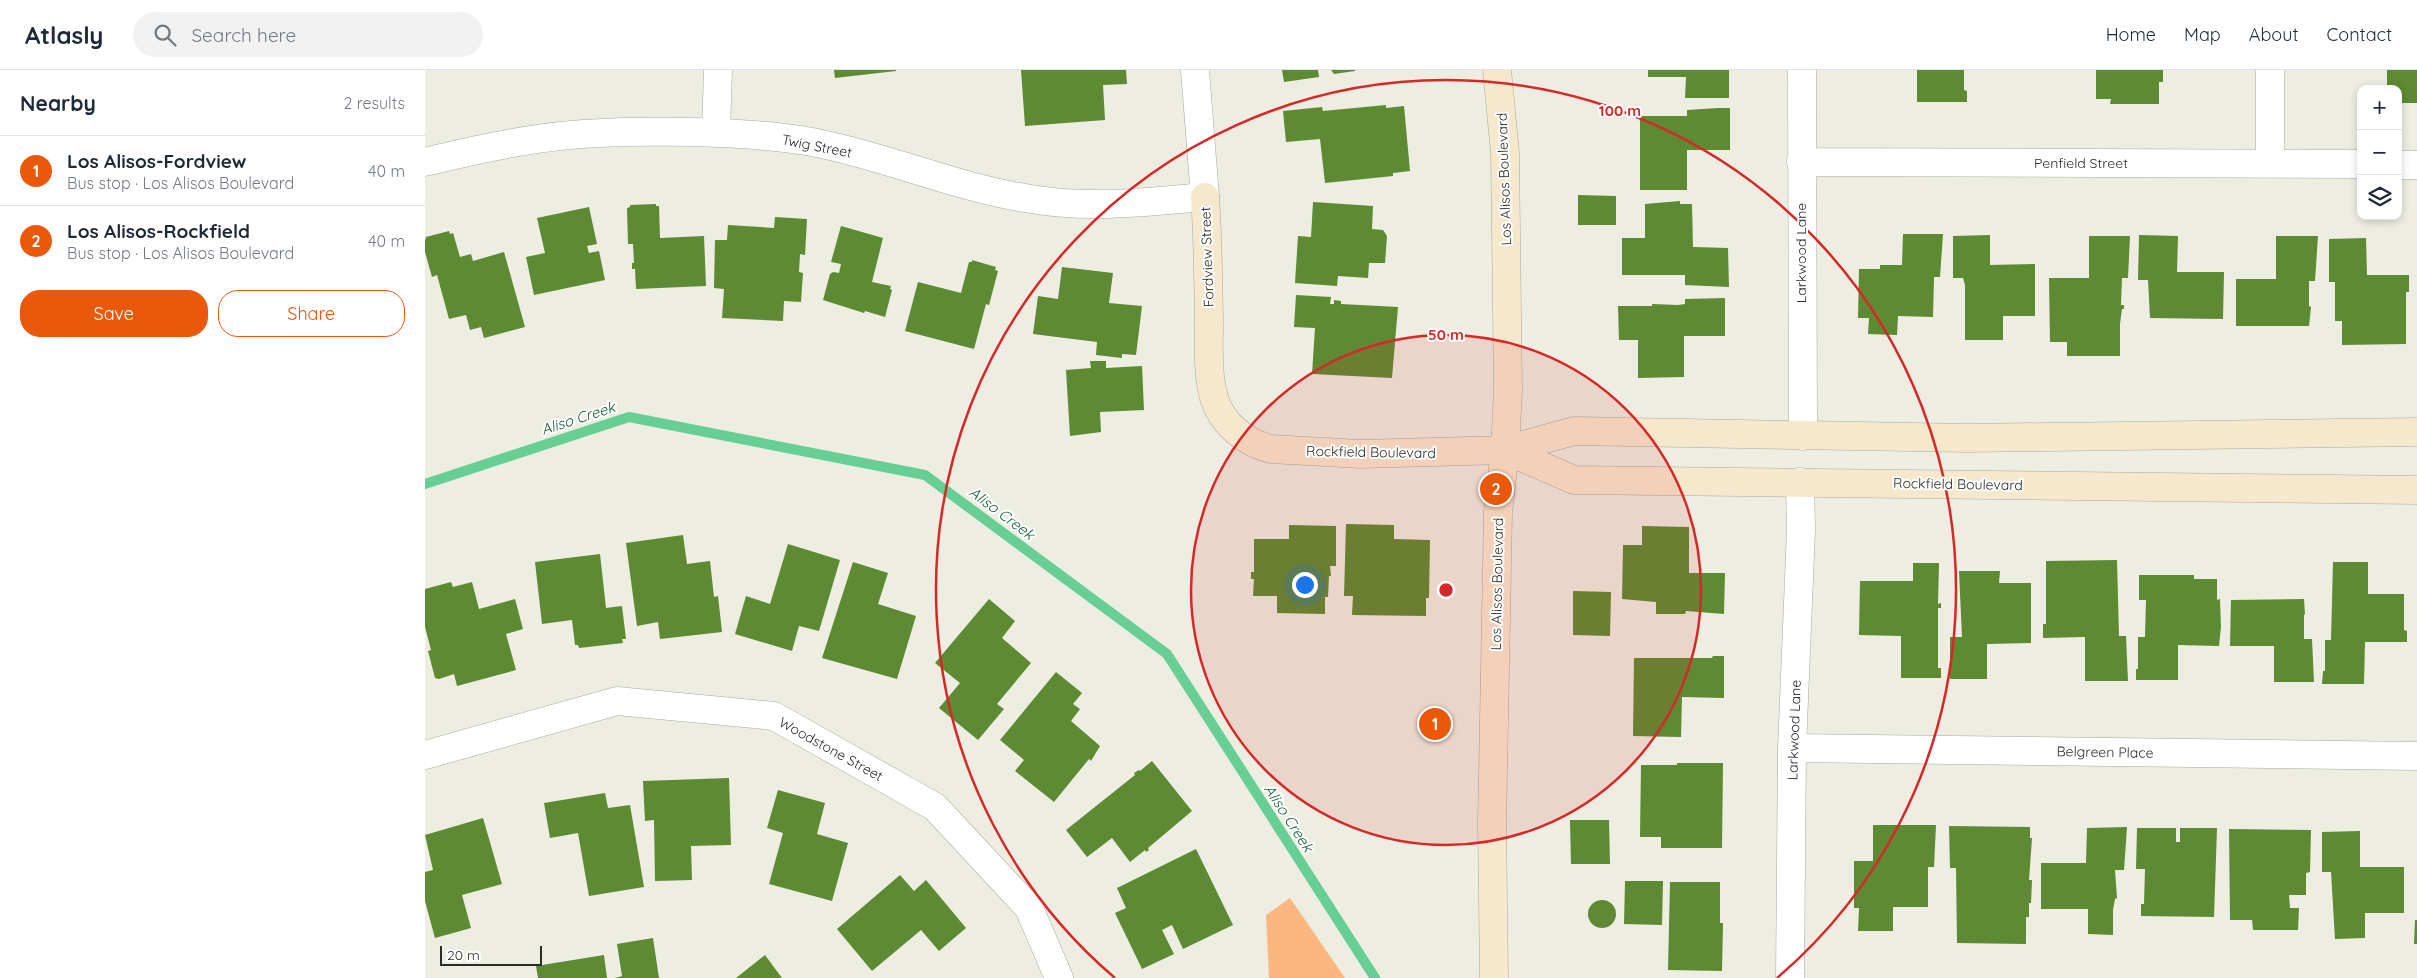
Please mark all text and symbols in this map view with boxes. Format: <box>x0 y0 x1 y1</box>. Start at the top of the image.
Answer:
search box <box>133 12 483 57</box>
text: Atlasly <box>25 20 103 50</box>
icon: search <box>151 21 179 49</box>
text: Search here <box>191 23 296 47</box>
text: Home <box>2106 23 2156 46</box>
text: Map <box>2184 23 2221 46</box>
text: About <box>2249 23 2299 46</box>
text: Contact <box>2327 23 2392 46</box>
map controls <box>2357 85 2402 220</box>
button: + <box>2357 85 2402 130</box>
text: Nearby <box>20 90 96 116</box>
text: 2 results <box>343 93 405 113</box>
text: 100 m <box>1599 101 1641 120</box>
street label: Los Alisos Boulevard <box>1493 112 1515 246</box>
street label: Twig Street <box>780 130 854 162</box>
button: − <box>2357 130 2402 175</box>
text: Los Alisos-Fordview <box>67 149 246 173</box>
street label: Penfield Street <box>2034 154 2128 172</box>
text: 1 <box>33 161 39 181</box>
text: 40 m <box>368 161 405 181</box>
text: Bus stop · Los Alisos Boulevard <box>67 173 294 193</box>
button: layers <box>2357 175 2402 220</box>
street label: Larkwood Lane <box>1792 203 1810 303</box>
street label: Fordview Street <box>1196 206 1218 308</box>
text: Los Alisos-Rockfield <box>67 219 250 243</box>
text: 2 <box>31 231 41 251</box>
text: 40 m <box>368 231 405 251</box>
text: Bus stop · Los Alisos Boulevard <box>67 243 294 263</box>
button: Save <box>20 290 208 337</box>
button: Share <box>218 290 405 337</box>
text: 50 m <box>1428 325 1464 344</box>
water label: Aliso Creek <box>539 396 619 439</box>
street label: Rockfield Boulevard <box>1306 442 1436 462</box>
pin: 2 <box>1480 470 1512 508</box>
street label: Rockfield Boulevard <box>1893 474 2023 494</box>
water label: Aliso Creek <box>966 482 1040 545</box>
street label: Los Alisos Boulevard <box>1487 517 1507 651</box>
your location <box>1292 572 1318 598</box>
centre of rings <box>1437 581 1455 599</box>
street label: Larkwood Lane <box>1783 679 1805 781</box>
pin: 1 <box>1419 705 1451 743</box>
street label: Woodstone Street <box>776 713 887 785</box>
street label: Belgreen Place <box>2056 742 2154 762</box>
water label: Aliso Creek <box>1260 781 1319 857</box>
scale bar <box>440 943 543 966</box>
text: 20 m <box>447 946 480 964</box>

